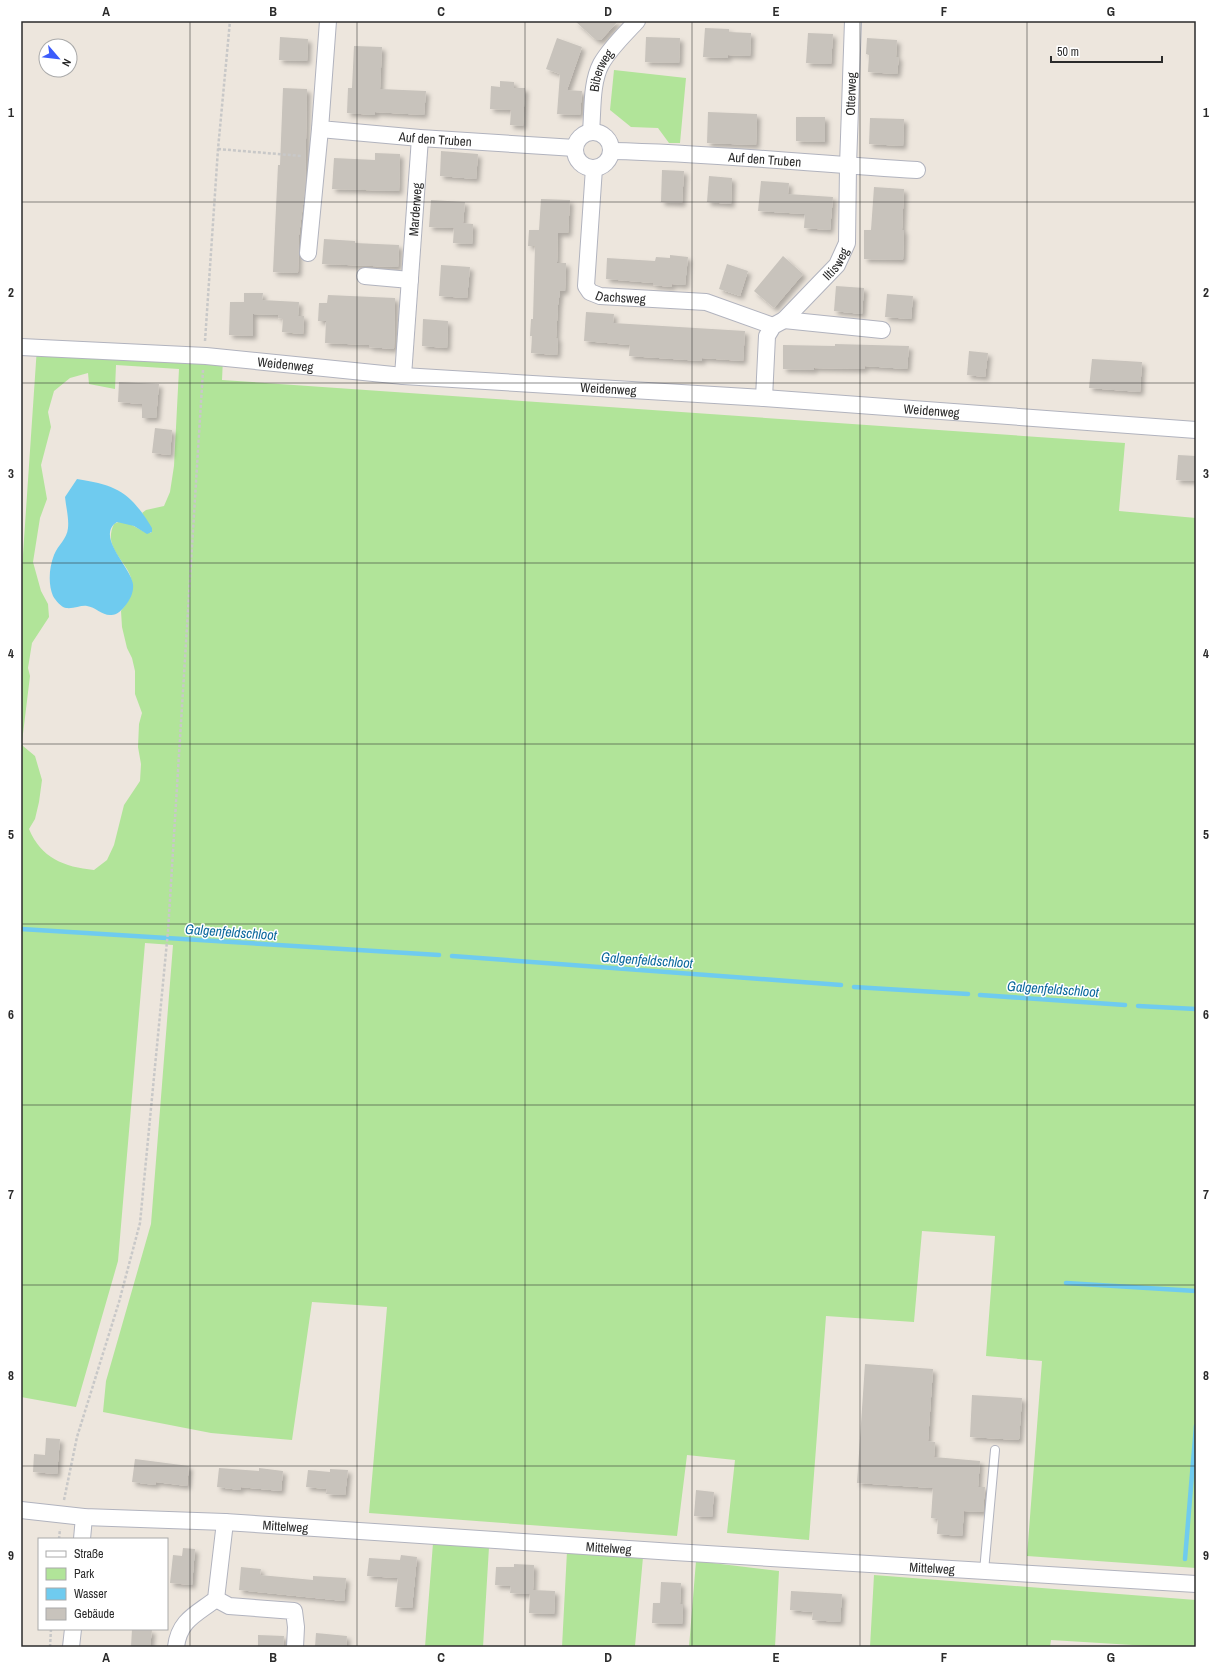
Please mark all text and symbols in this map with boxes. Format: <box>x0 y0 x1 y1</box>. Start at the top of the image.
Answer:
text: A <box>102 3 110 20</box>
text: B <box>269 3 277 20</box>
text: C <box>437 3 445 20</box>
text: D <box>604 3 612 20</box>
text: E <box>772 3 780 20</box>
text: F <box>941 3 948 20</box>
text: G <box>1107 3 1115 20</box>
north arrow <box>38 38 78 78</box>
scale bar <box>1051 38 1162 64</box>
text: 50 m <box>1057 44 1079 60</box>
street label: Biberweg <box>585 45 617 93</box>
text: N <box>59 57 75 69</box>
street label: Otterweg <box>841 72 860 116</box>
text: 1 <box>8 104 14 121</box>
text: 1 <box>1203 104 1209 121</box>
street label: Auf den Truben <box>397 128 472 150</box>
street label: Auf den Truben <box>727 148 802 170</box>
street label: Marderweg <box>405 182 425 237</box>
street label: Iltisweg <box>819 245 852 284</box>
text: 2 <box>8 284 14 301</box>
text: 2 <box>1203 284 1209 301</box>
street label: Dachsweg <box>593 287 646 307</box>
street label: Weidenweg <box>257 353 314 375</box>
street label: Weidenweg <box>580 378 637 399</box>
street label: Weidenweg <box>903 400 960 421</box>
text: 3 <box>8 465 14 482</box>
text: 3 <box>1203 465 1209 482</box>
text: 4 <box>8 645 14 662</box>
text: 4 <box>1203 645 1209 662</box>
text: 5 <box>8 826 14 843</box>
text: 5 <box>1203 826 1209 843</box>
water label: Galgenfeldschloot <box>185 920 278 944</box>
water label: Galgenfeldschloot <box>601 948 694 972</box>
water label: Galgenfeldschloot <box>1007 977 1100 1001</box>
text: 6 <box>8 1006 14 1023</box>
text: 6 <box>1203 1006 1209 1023</box>
text: 7 <box>8 1186 14 1203</box>
text: 7 <box>1203 1186 1209 1203</box>
text: 8 <box>8 1367 14 1384</box>
text: 8 <box>1203 1367 1209 1384</box>
street label: Mittelweg <box>262 1516 309 1536</box>
legend <box>38 1538 168 1630</box>
street label: Mittelweg <box>585 1538 632 1558</box>
text: Straße <box>74 1546 104 1562</box>
text: 9 <box>8 1547 14 1564</box>
text: 9 <box>1203 1547 1209 1564</box>
street label: Mittelweg <box>909 1558 955 1578</box>
text: Park <box>74 1566 94 1582</box>
text: Wasser <box>74 1586 108 1602</box>
text: Gebäude <box>74 1606 115 1622</box>
text: A <box>102 1649 110 1666</box>
text: B <box>269 1649 277 1666</box>
text: C <box>437 1649 445 1666</box>
text: D <box>604 1649 612 1666</box>
text: E <box>772 1649 780 1666</box>
text: F <box>941 1649 948 1666</box>
text: G <box>1107 1649 1115 1666</box>

